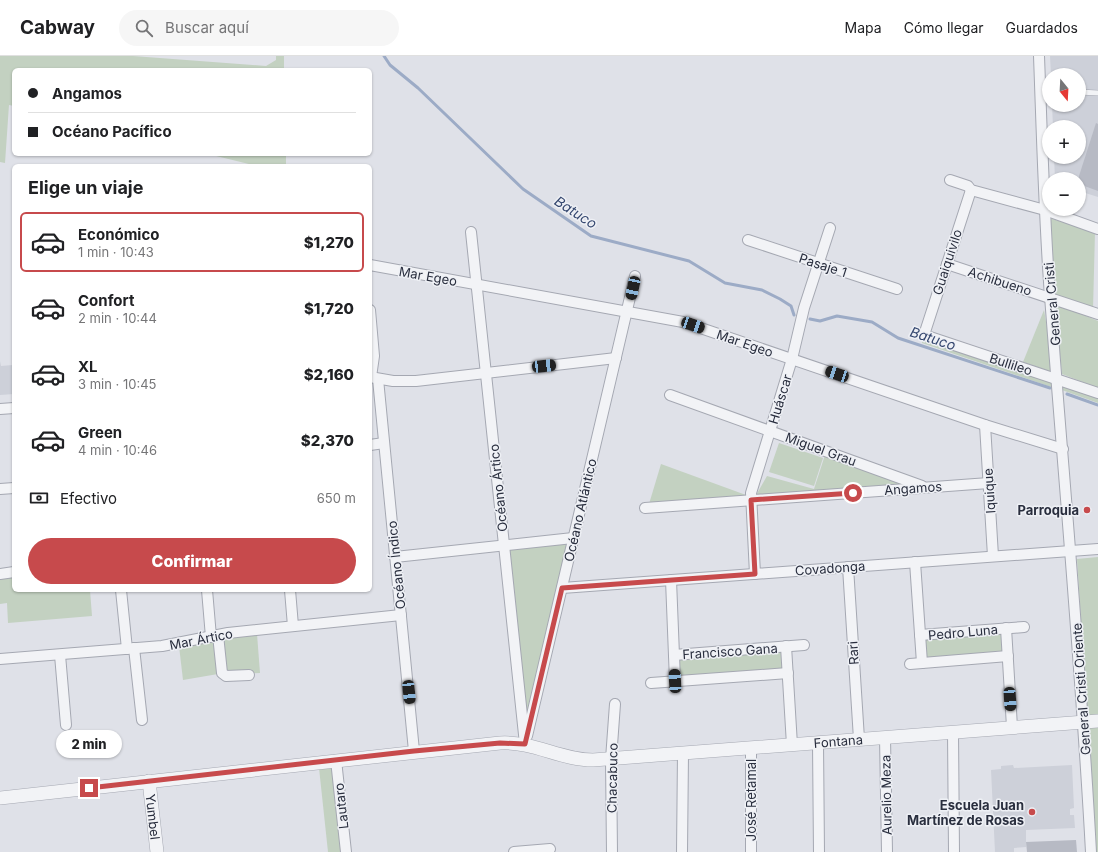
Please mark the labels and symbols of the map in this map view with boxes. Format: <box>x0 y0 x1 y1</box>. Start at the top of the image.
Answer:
north arrow <box>1042 68 1086 112</box>
water label: Batuco <box>552 192 600 232</box>
street label: Guaiquivilo <box>929 227 965 297</box>
street label: Pasaje 1 <box>797 250 849 280</box>
street label: General Cristi <box>1040 262 1064 346</box>
street label: Mar Egeo <box>398 263 459 289</box>
street label: Achibueno <box>966 263 1034 299</box>
car <box>625 275 641 301</box>
car <box>680 315 706 335</box>
water label: Batuco <box>908 323 958 353</box>
street label: Mar Egeo <box>715 326 776 360</box>
street label: Bullileo <box>988 350 1035 378</box>
car <box>531 359 557 373</box>
car <box>824 364 850 384</box>
street label: Huáscar <box>765 372 795 426</box>
street label: Miguel Grau <box>783 429 859 469</box>
street label: Océano Ártico <box>485 443 511 533</box>
street label: Océano Atlántico <box>560 457 600 563</box>
street label: Iquique <box>979 468 999 514</box>
street label: Angamos <box>884 478 943 498</box>
route start <box>844 484 862 502</box>
place label: Parroquia <box>1017 502 1079 518</box>
marker: Parroquia <box>1082 505 1092 515</box>
street label: Océano Índico <box>383 520 409 610</box>
street label: Covadonga <box>794 558 866 578</box>
street label: Pedro Luna <box>927 621 999 643</box>
street label: General Cristi Oriente <box>1068 622 1094 756</box>
street label: Mar Ártico <box>168 625 234 653</box>
street label: Francisco Gana <box>682 640 778 662</box>
street label: Rari <box>844 641 862 665</box>
car <box>668 669 682 693</box>
car <box>402 679 416 705</box>
car <box>1003 687 1017 711</box>
callout: 2 min <box>56 730 122 758</box>
street label: Fontana <box>813 731 863 751</box>
street label: Chacabuco <box>603 743 621 813</box>
street label: Aurelio Meza <box>877 755 895 835</box>
street label: José Retamal <box>743 759 759 841</box>
route end <box>80 779 98 797</box>
street label: Lautaro <box>331 782 351 830</box>
street label: Yumbel <box>142 793 164 841</box>
place label: Escuela Juan Martínez de Rosas <box>907 797 1024 828</box>
marker: Escuela Juan Martínez de Rosas <box>1027 807 1037 817</box>

